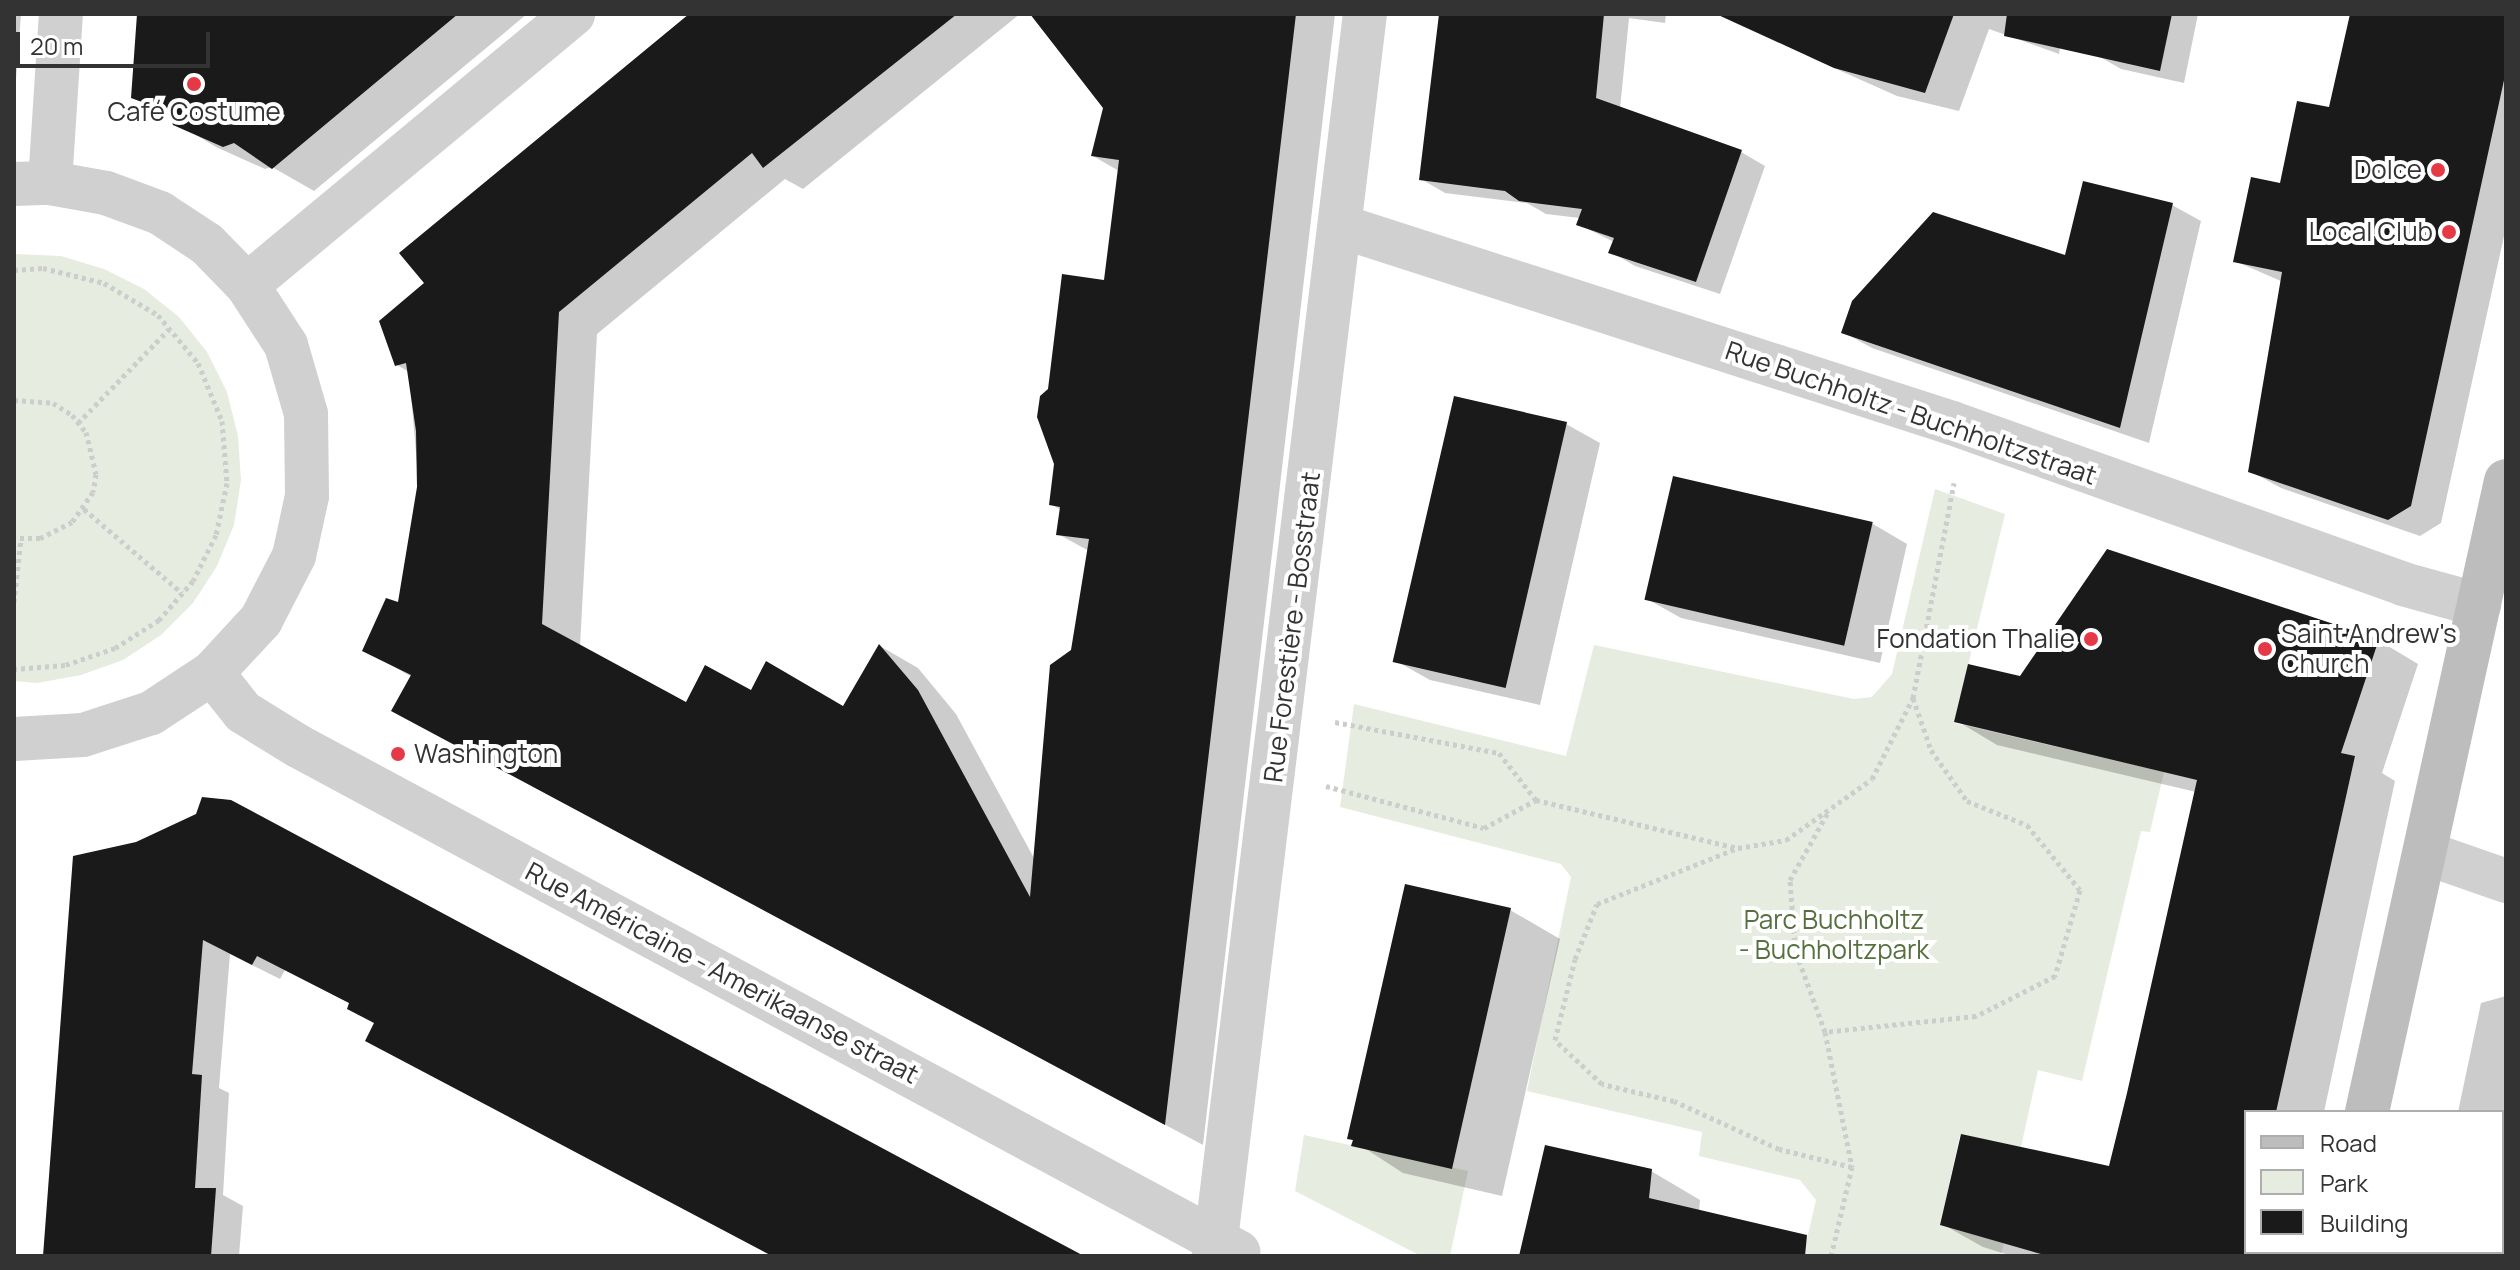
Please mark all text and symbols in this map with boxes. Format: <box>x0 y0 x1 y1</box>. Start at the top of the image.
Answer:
scale bar <box>20 16 214 66</box>
text: 20 m <box>30 29 83 62</box>
marker: Café Costume <box>185 75 203 93</box>
place label: Café Costume <box>107 96 281 128</box>
place label: Dolce <box>2354 154 2422 186</box>
marker: Dolce <box>2429 161 2447 179</box>
place label: Local Club <box>2309 216 2433 248</box>
marker: Local Club <box>2440 223 2458 241</box>
street label: Rue Buchholtz - Buchholtzstraat <box>1721 335 2101 491</box>
street label: Rue Forestière - Bosstraat <box>1257 470 1327 784</box>
place label: Saint Andrew's Church <box>2281 618 2457 680</box>
place label: Fondation Thalie <box>1876 623 2075 655</box>
marker: Fondation Thalie <box>2082 630 2100 648</box>
marker: Saint Andrew's Church <box>2256 640 2274 658</box>
place label: Washington <box>414 738 558 770</box>
marker: Washington <box>389 745 407 763</box>
street label: Rue Américaine - Amerikaanse straat <box>520 856 924 1090</box>
park label: Parc Buchholtz - Buchholtzpark <box>1739 904 1929 966</box>
legend <box>2244 1110 2504 1254</box>
text: Road <box>2320 1126 2377 1159</box>
text: Park <box>2320 1166 2368 1199</box>
text: Building <box>2320 1206 2408 1239</box>

